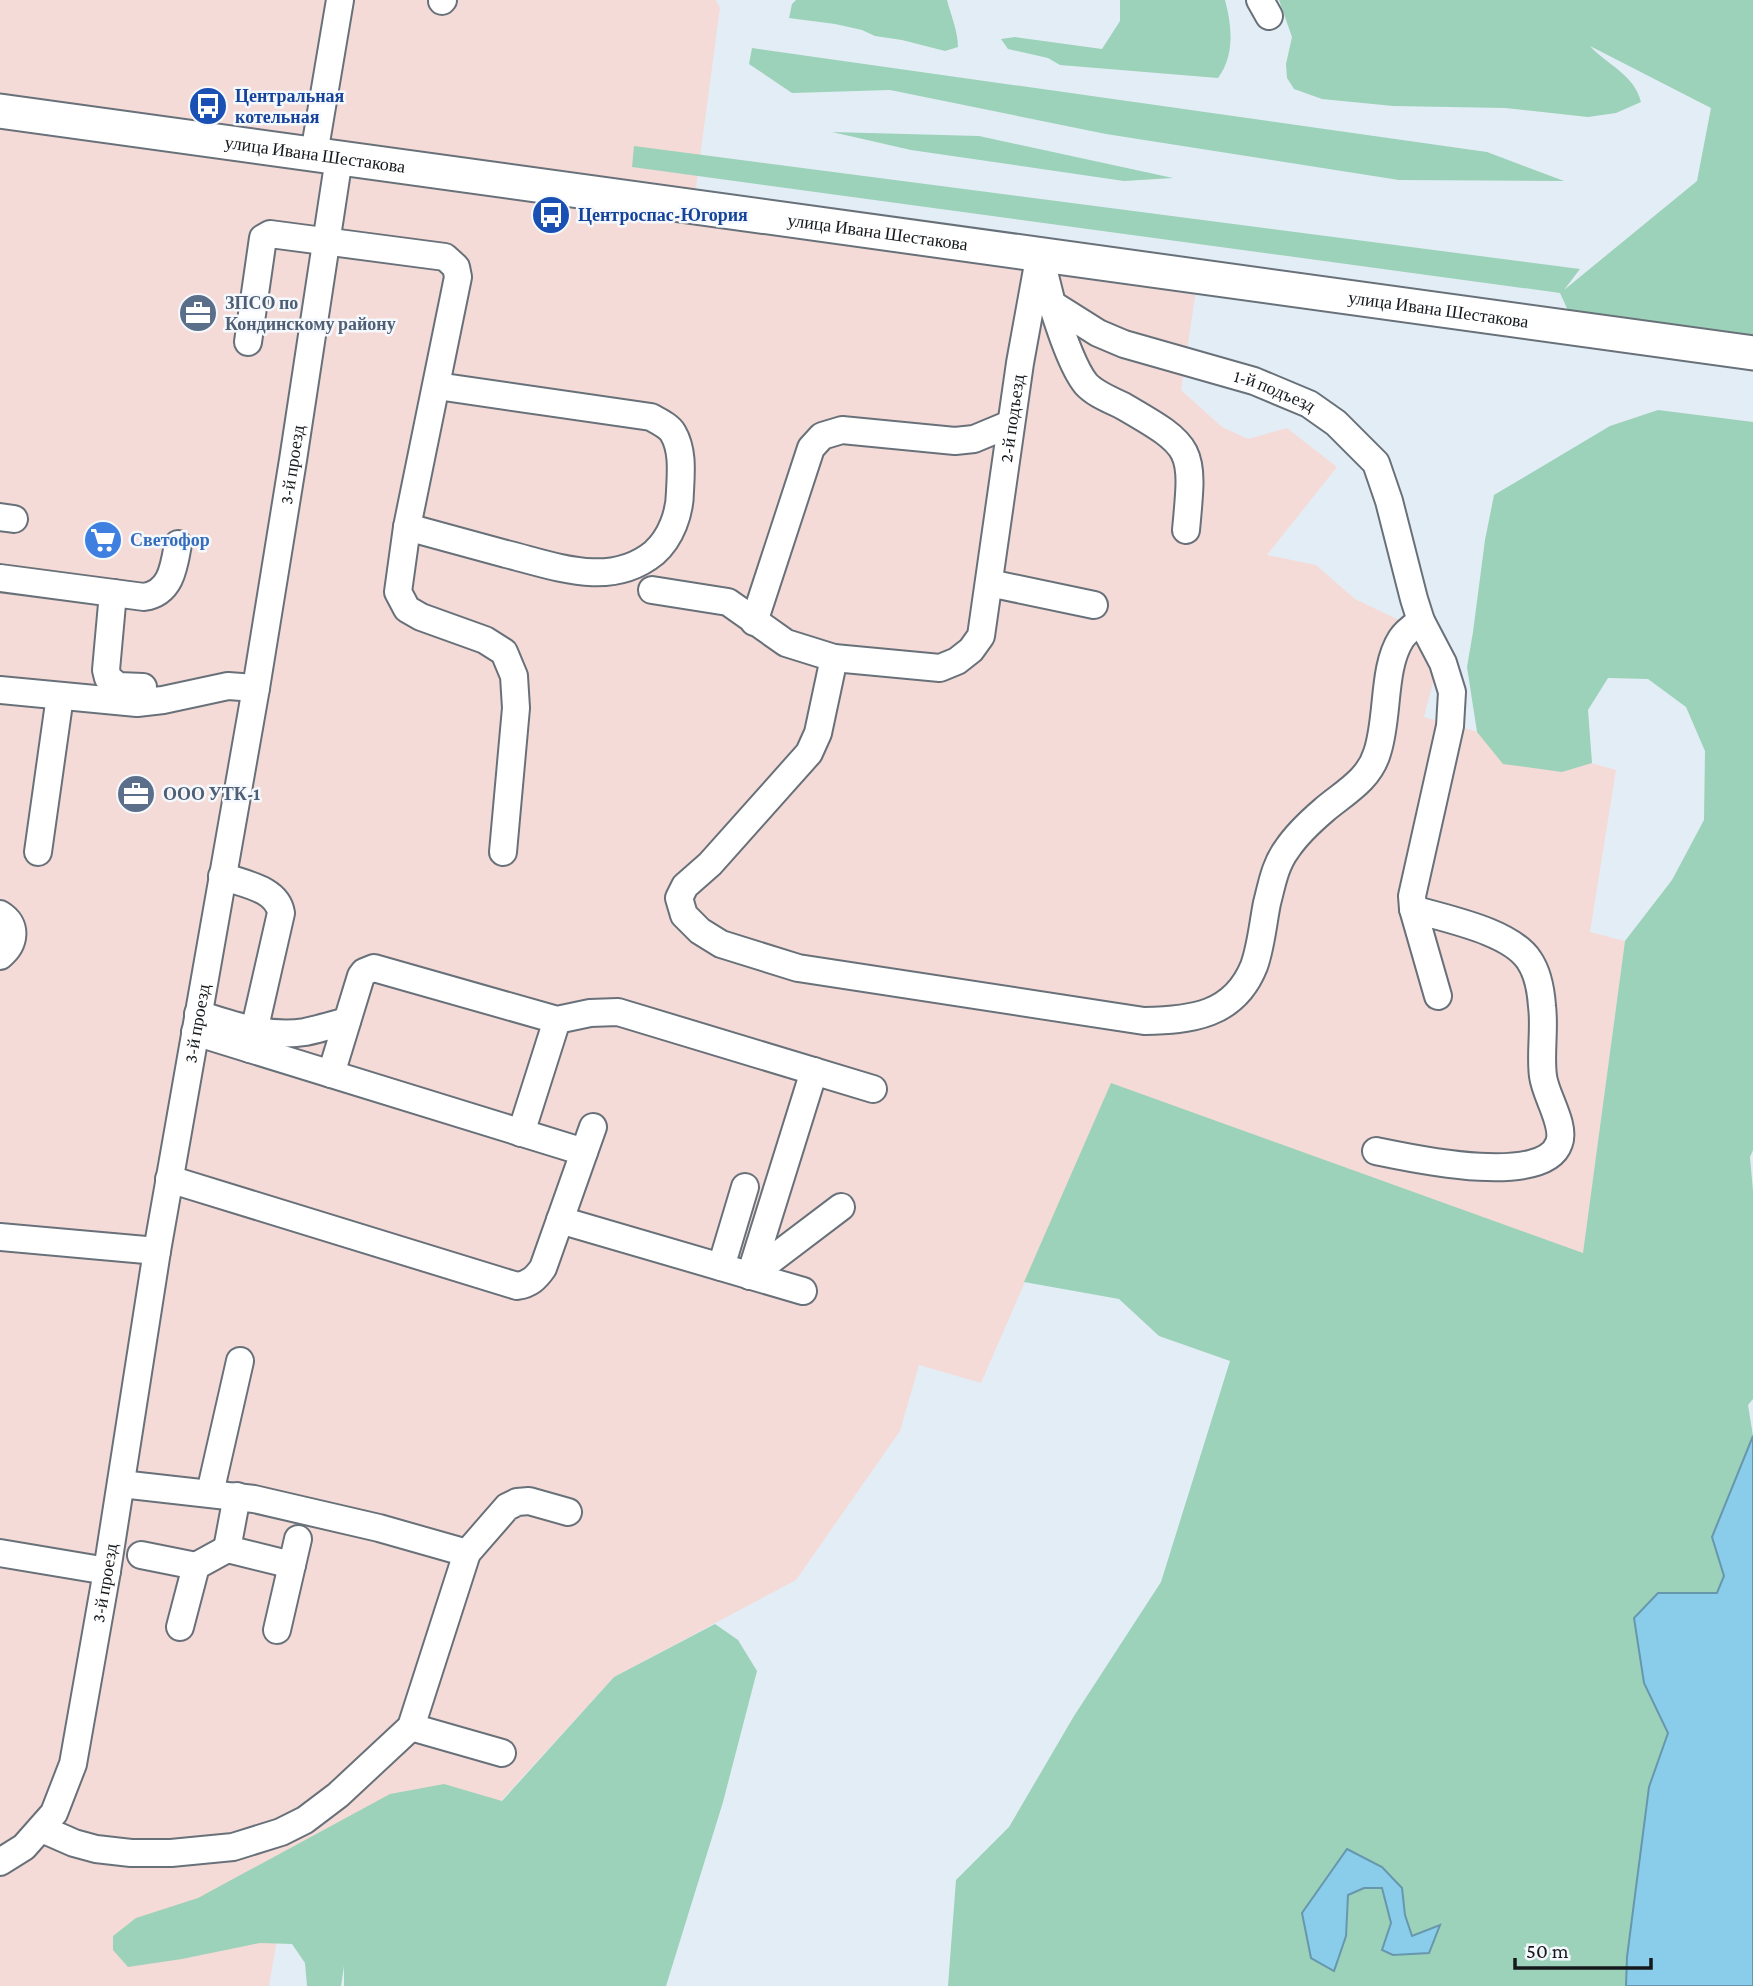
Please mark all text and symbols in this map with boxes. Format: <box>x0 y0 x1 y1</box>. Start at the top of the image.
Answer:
bus stop icon: Центральная котельная <box>187 85 229 127</box>
place label: Центральная котельная <box>235 86 345 127</box>
street label: улица Ивана Шестакова <box>224 132 407 177</box>
bus stop icon: Центроспас-Югория <box>530 194 572 236</box>
place label: Центроспас-Югория <box>578 205 748 225</box>
street label: улица Ивана Шестакова <box>786 210 969 255</box>
street label: улица Ивана Шестакова <box>1347 287 1530 332</box>
office icon: ЗПСО по Кондинскому району <box>177 292 219 334</box>
place label: ЗПСО по Кондинскому району <box>225 293 396 334</box>
street label: 1-й подъезд <box>1232 366 1320 416</box>
street label: 2-й подъезд <box>996 373 1028 464</box>
street label: 3-й проезд <box>276 423 308 506</box>
supermarket icon: Светофор <box>82 519 124 561</box>
place label: Светофор <box>130 530 210 550</box>
office icon: ООО УТК-1 <box>115 773 157 815</box>
place label: ООО УТК-1 <box>163 784 260 804</box>
street label: 3-й проезд <box>180 982 214 1065</box>
street label: 3-й проезд <box>88 1542 121 1624</box>
scale bar <box>1515 1926 1652 1970</box>
text: 50 m <box>1526 1939 1569 1963</box>

